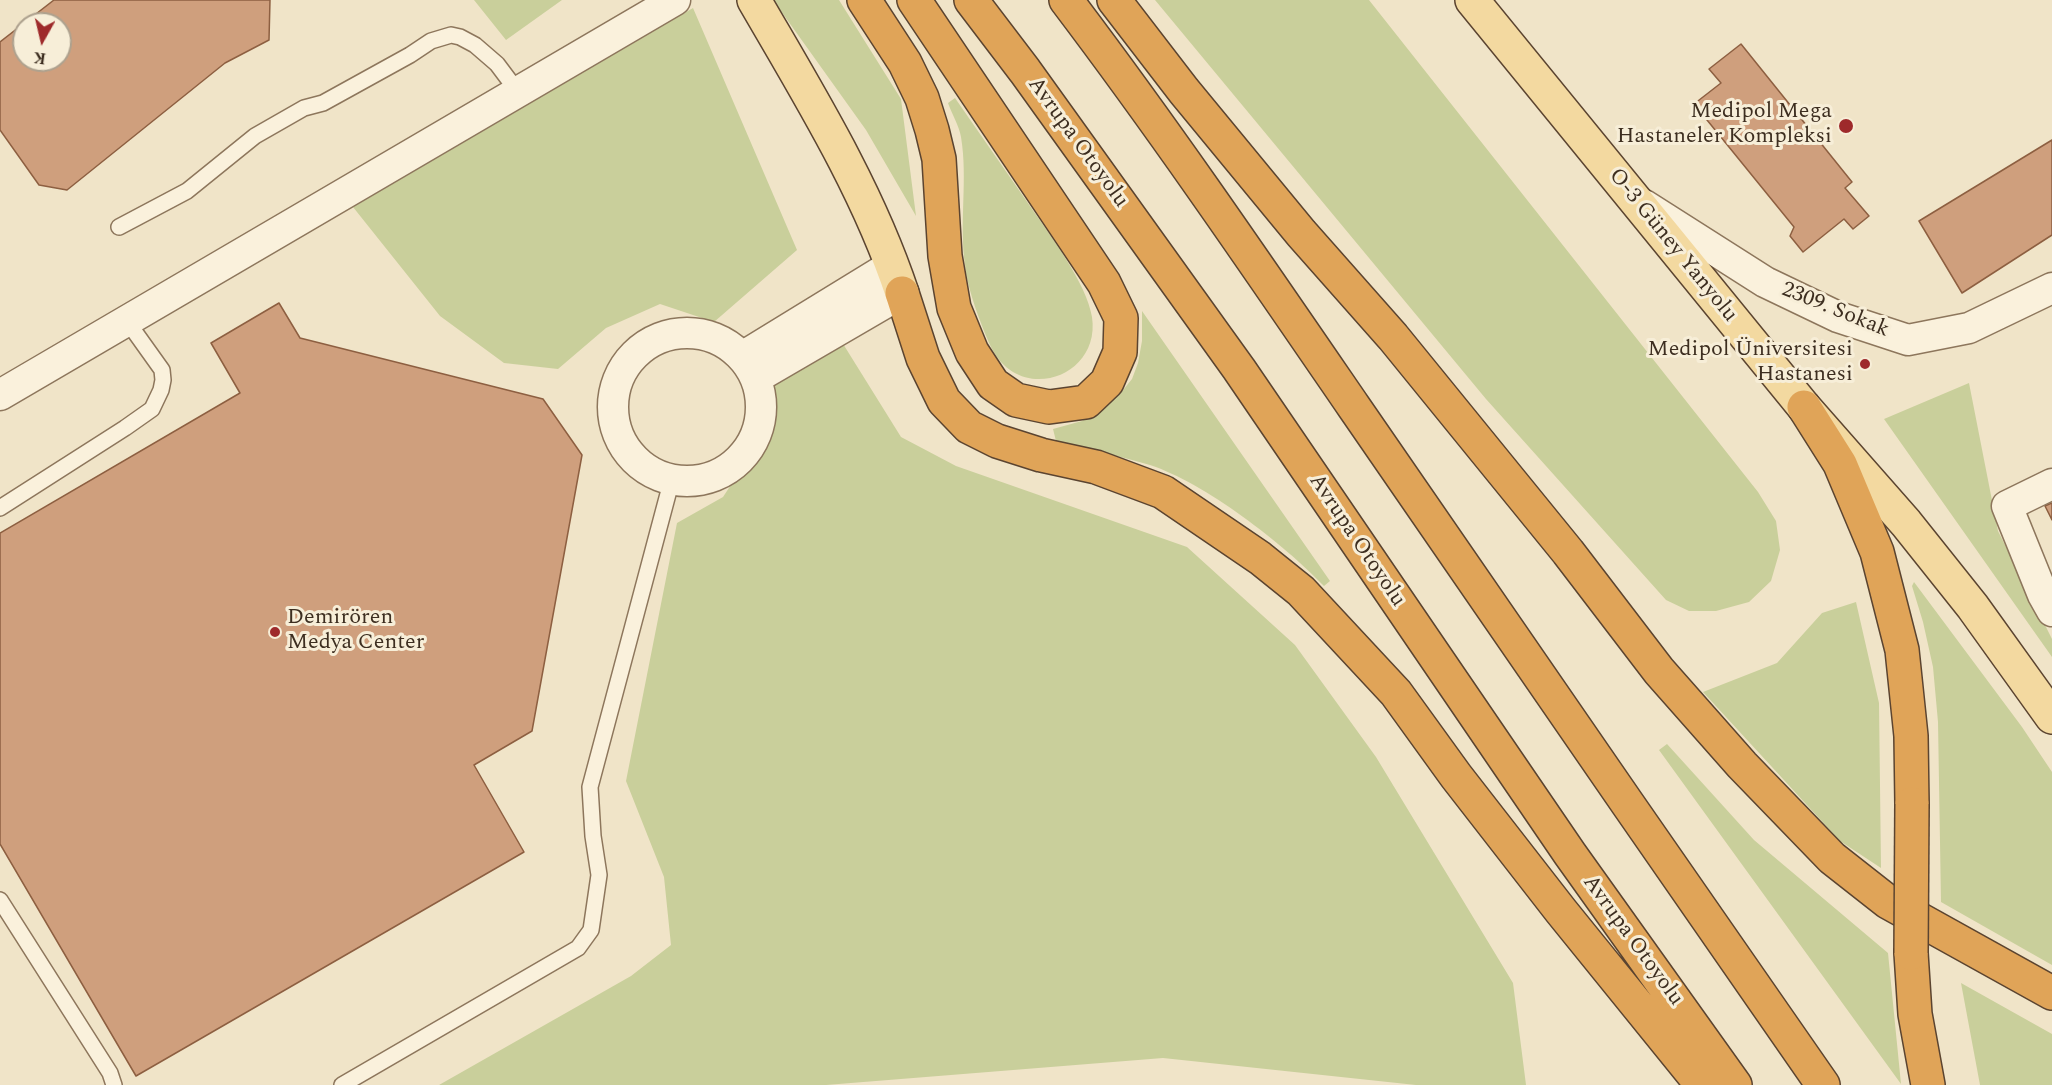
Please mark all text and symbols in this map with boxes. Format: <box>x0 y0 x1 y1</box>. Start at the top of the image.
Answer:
north arrow <box>12 12 72 72</box>
text: K <box>32 45 48 71</box>
street label: Avrupa Otoyolu <box>1021 73 1133 213</box>
place label: Medipol Mega Hastaneler Kompleksi <box>1617 100 1832 152</box>
marker: Medipol Mega Hastaneler Kompleksi <box>1837 117 1855 135</box>
street label: O-3 Güney Yanyolu <box>1602 164 1742 328</box>
street label: 2309. Sokak <box>1777 277 1893 345</box>
place label: Medipol Üniversitesi Hastanesi <box>1648 338 1853 390</box>
marker: Medipol Üniversitesi Hastanesi <box>1858 357 1872 371</box>
street label: Avrupa Otoyolu <box>1302 469 1410 613</box>
place label: Demirören Medya Center <box>287 606 424 658</box>
marker: Demirören Medya Center <box>268 625 282 639</box>
street label: Avrupa Otoyolu <box>1576 871 1688 1011</box>

